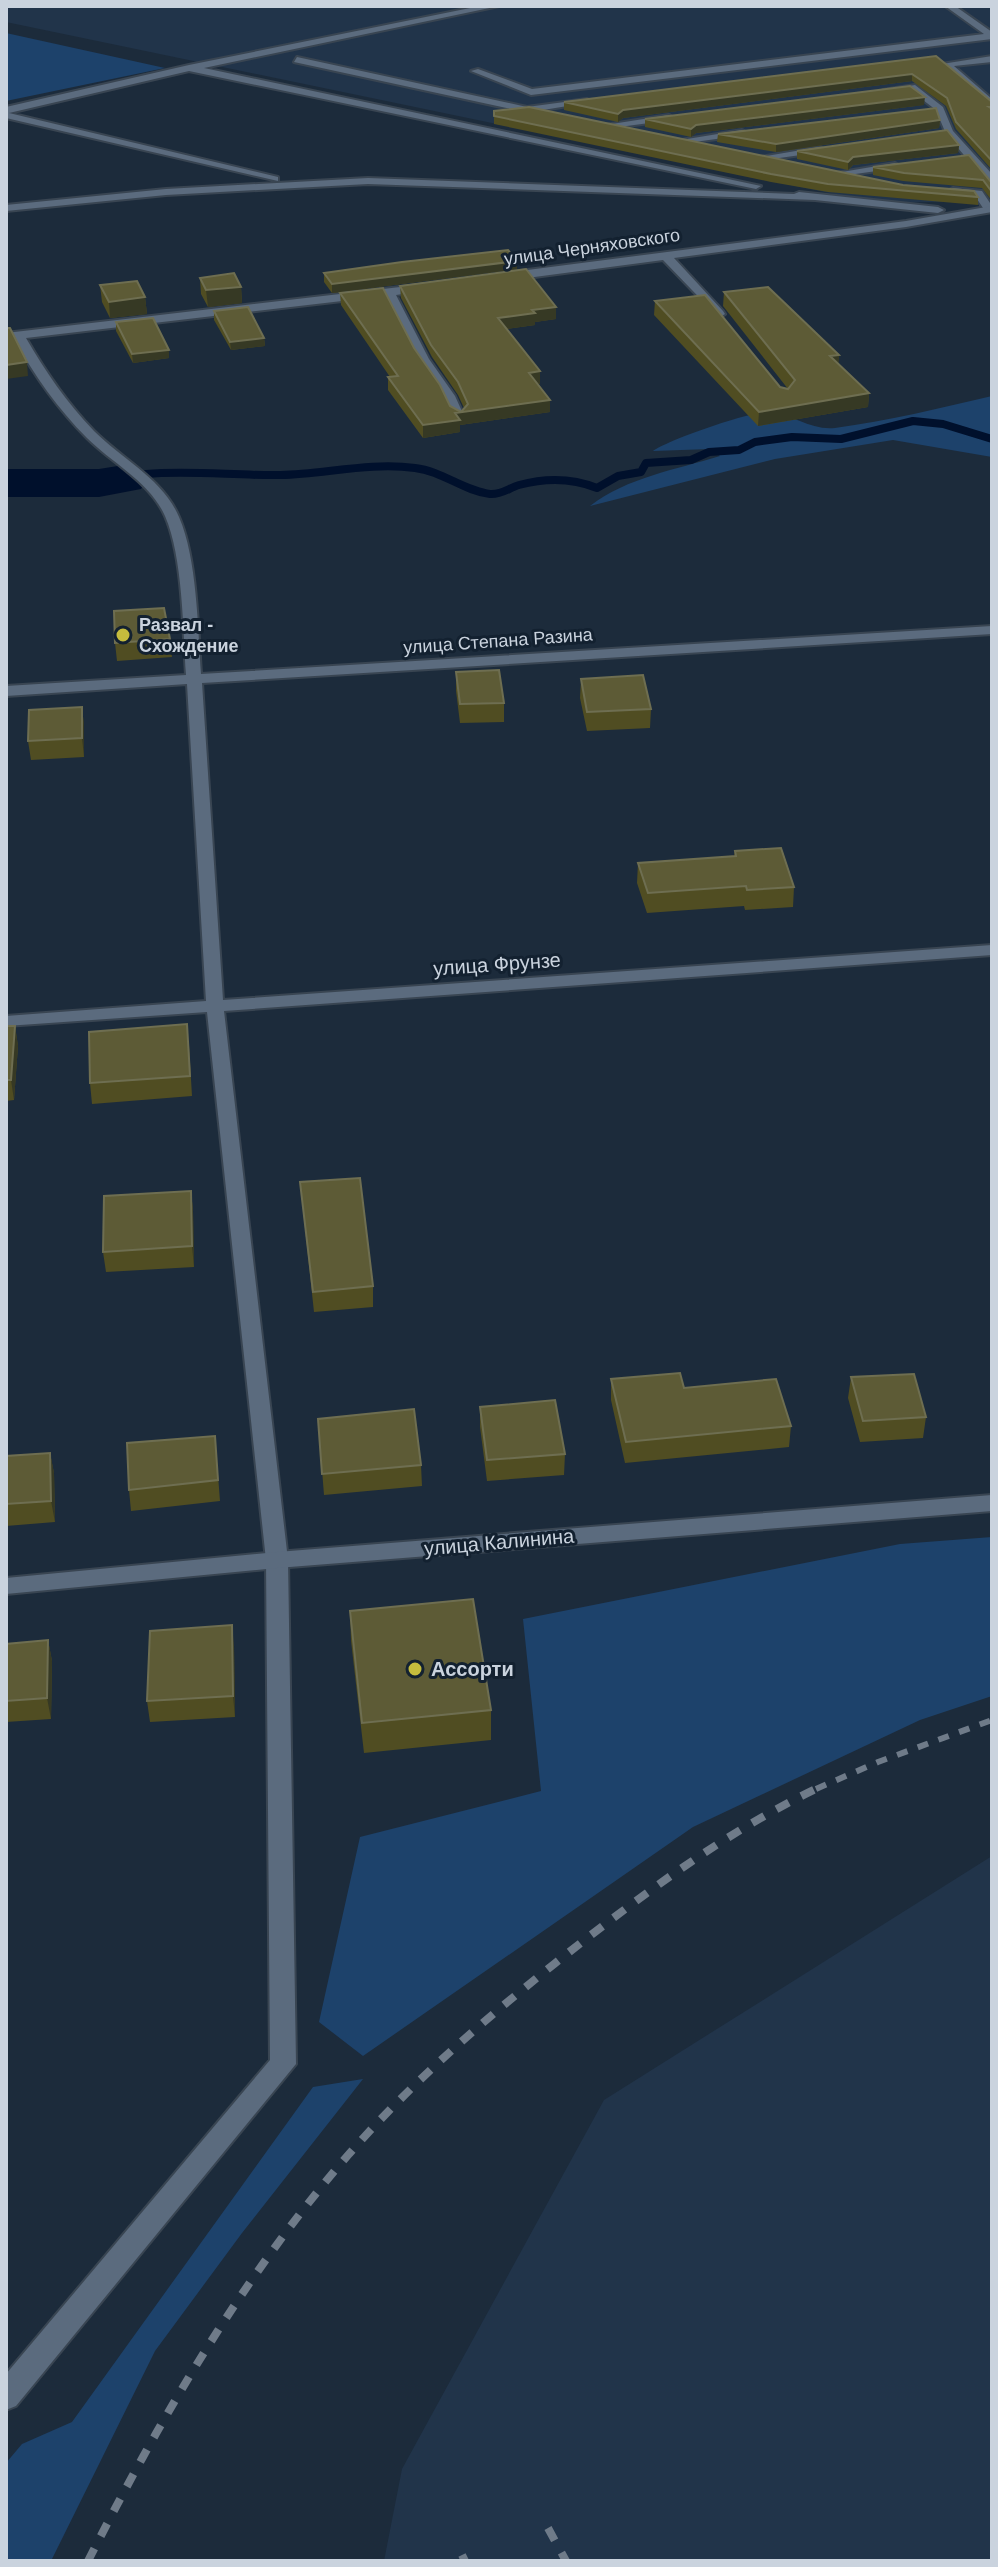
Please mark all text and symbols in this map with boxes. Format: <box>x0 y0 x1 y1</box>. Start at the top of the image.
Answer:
street label: улица Черняховского <box>503 225 681 269</box>
place label: Развал - Схождение <box>139 615 238 656</box>
street label: улица Степана Разина <box>403 624 594 658</box>
marker: Развал - Схождение <box>114 626 132 644</box>
street label: улица Фрунзе <box>433 949 561 979</box>
street label: улица Калинина <box>423 1524 576 1560</box>
place label: Ассорти <box>431 1658 514 1680</box>
marker: Ассорти <box>406 1660 424 1678</box>

